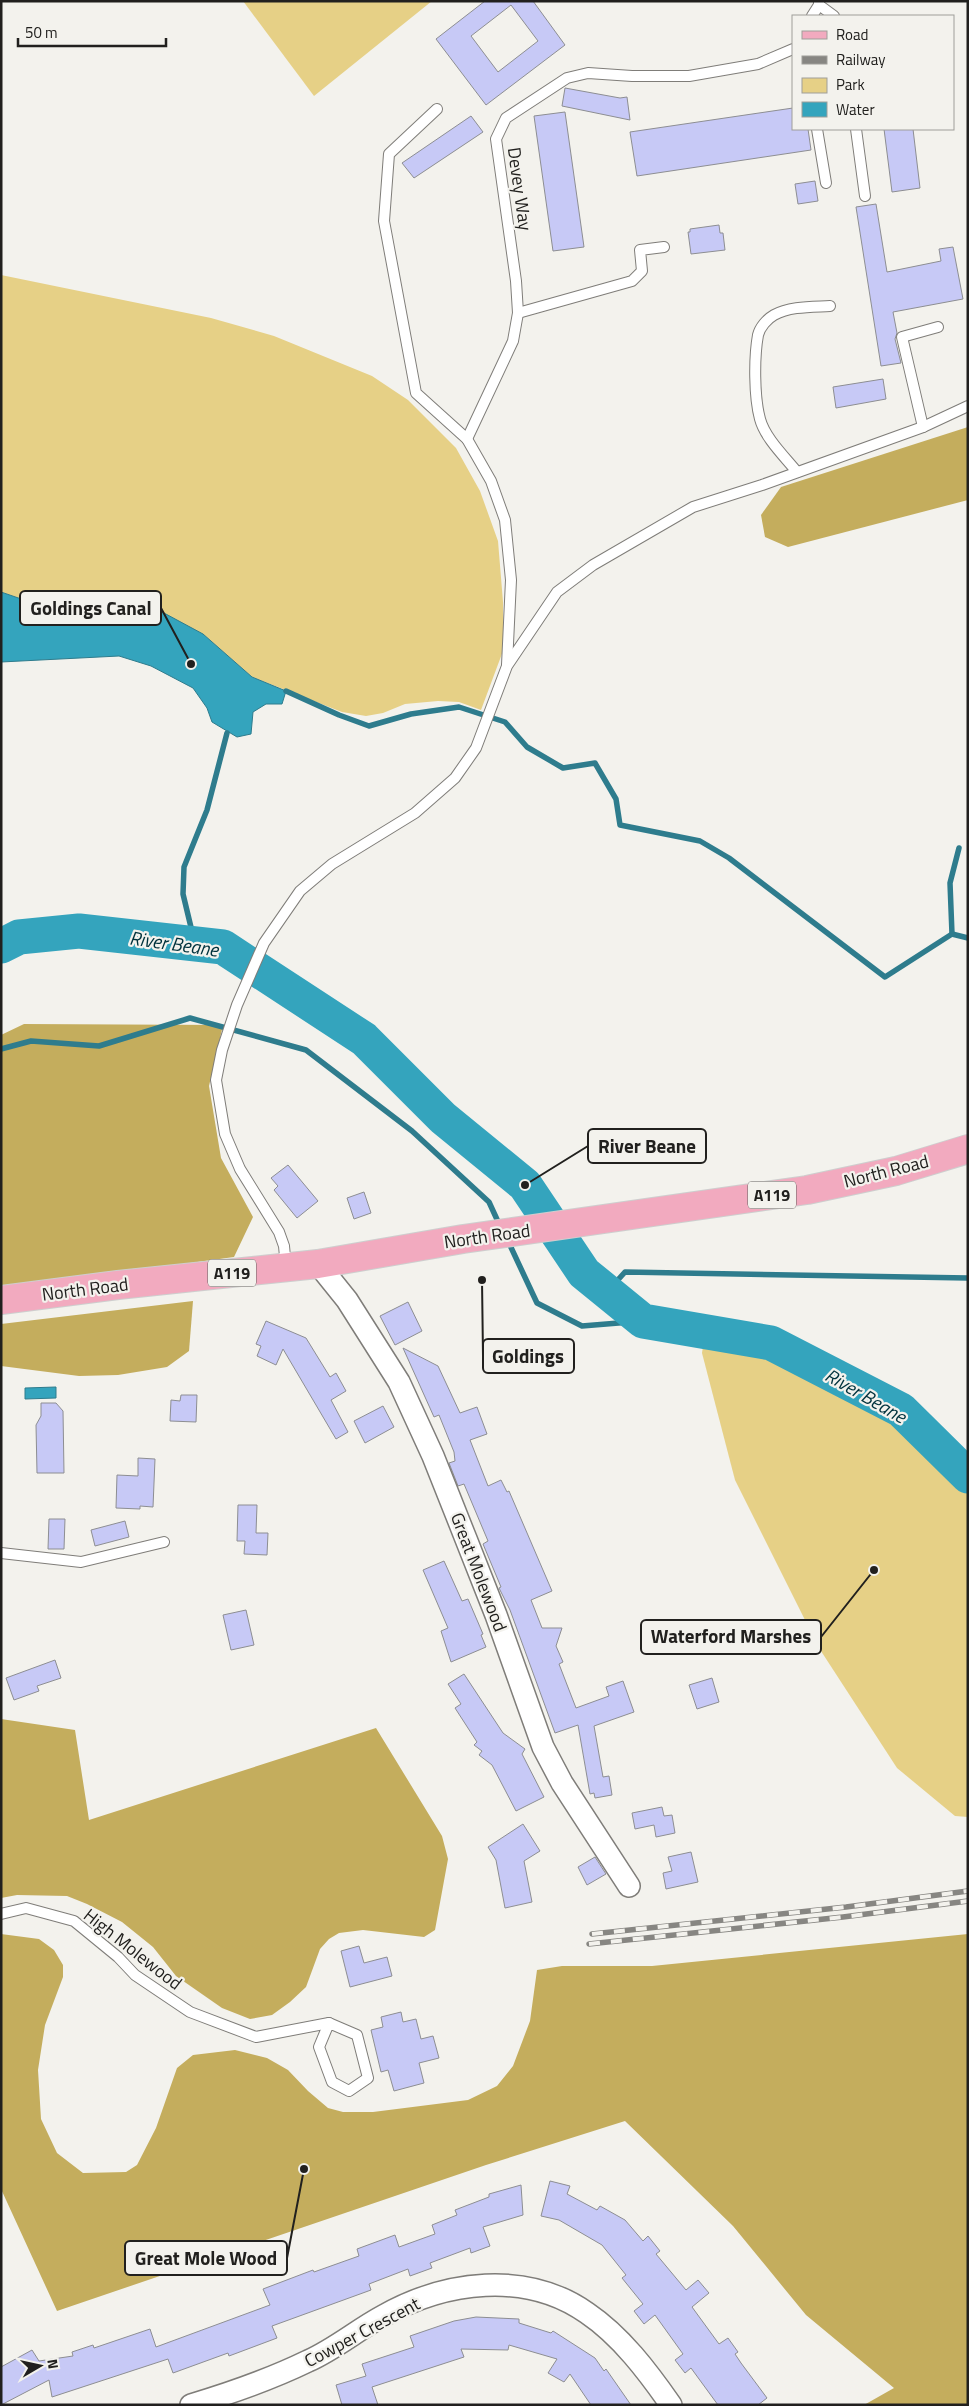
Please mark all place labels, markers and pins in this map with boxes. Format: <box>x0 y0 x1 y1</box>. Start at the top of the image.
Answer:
callout: Goldings Canal <box>20 591 161 625</box>
callout: River Beane <box>588 1129 706 1163</box>
callout: Goldings <box>483 1339 574 1373</box>
callout: Waterford Marshes <box>641 1620 821 1654</box>
callout: Great Mole Wood <box>125 2241 287 2275</box>

